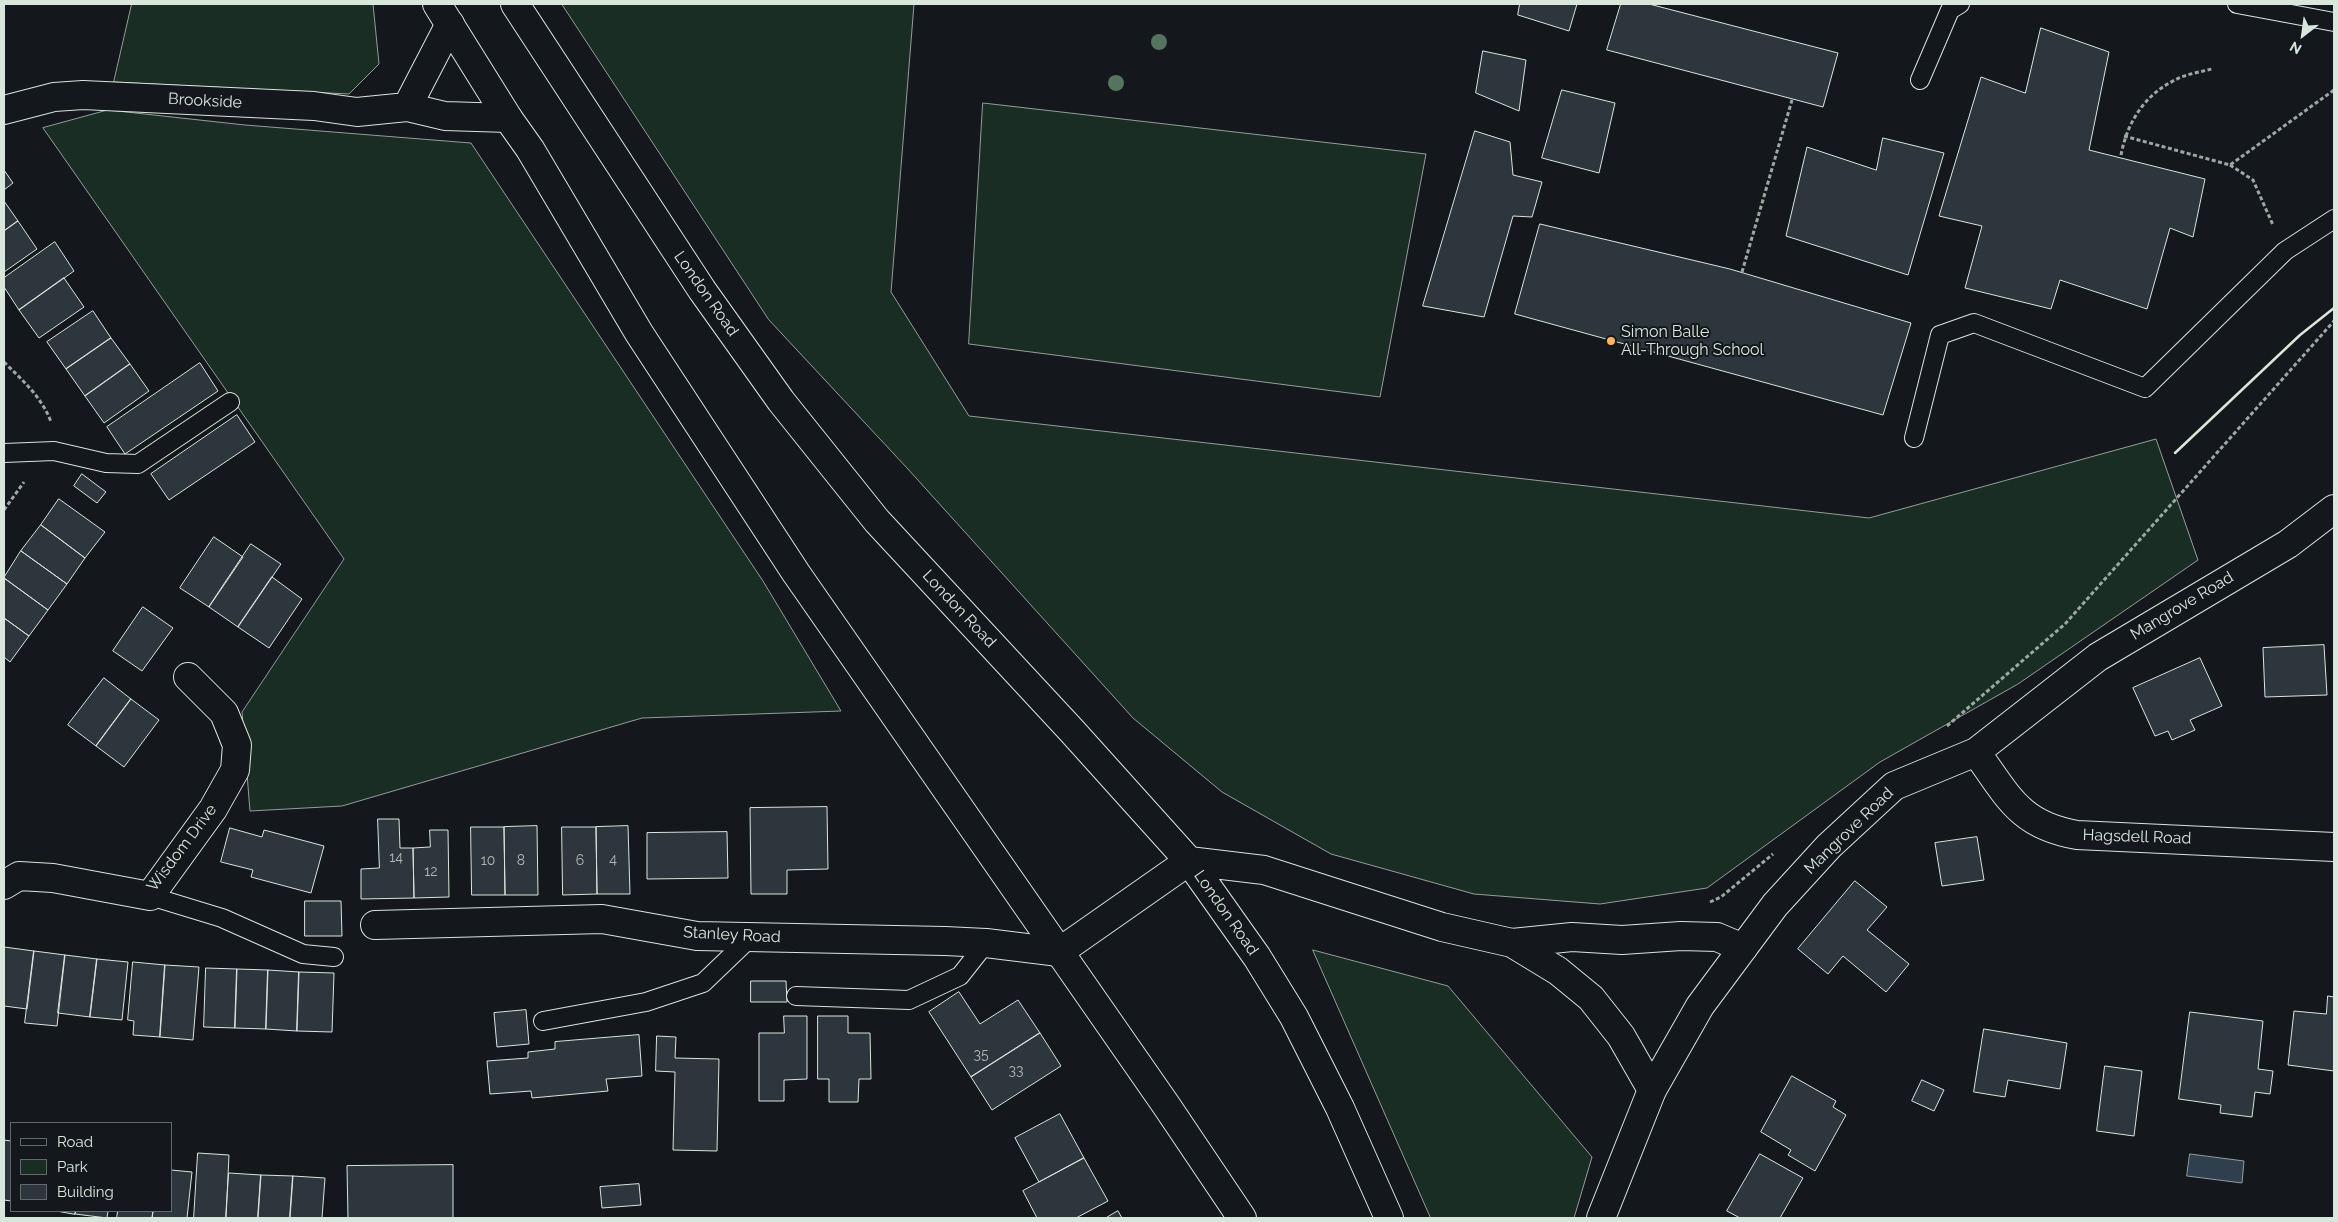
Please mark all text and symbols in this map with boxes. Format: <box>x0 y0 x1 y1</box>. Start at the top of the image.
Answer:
north arrow <box>2278 10 2328 60</box>
text: N <box>2287 38 2304 58</box>
street label: Brookside <box>168 89 242 113</box>
street label: London Road <box>670 248 742 340</box>
place label: Simon Balle All-Through School <box>1621 322 1764 360</box>
marker: Simon Balle All-Through School <box>1605 335 1617 347</box>
street label: London Road <box>918 566 1000 652</box>
street label: Mangrove Road <box>2127 568 2237 644</box>
street label: Mangrove Road <box>1800 784 1898 878</box>
street label: Wisdom Drive <box>143 801 221 895</box>
street label: Hagsdell Road <box>2082 826 2192 848</box>
house number: 14 <box>389 850 403 866</box>
house number: 4 <box>609 852 617 868</box>
house number: 10 <box>481 853 495 869</box>
house number: 8 <box>517 853 525 869</box>
house number: 6 <box>576 853 584 869</box>
house number: 12 <box>424 864 438 880</box>
street label: London Road <box>1190 867 1262 959</box>
street label: Stanley Road <box>683 923 781 947</box>
house number: 35 <box>973 1047 989 1063</box>
house number: 33 <box>1009 1063 1023 1079</box>
legend <box>10 1122 172 1212</box>
text: Road <box>57 1133 93 1151</box>
text: Park <box>57 1158 88 1176</box>
text: Building <box>57 1183 114 1201</box>

